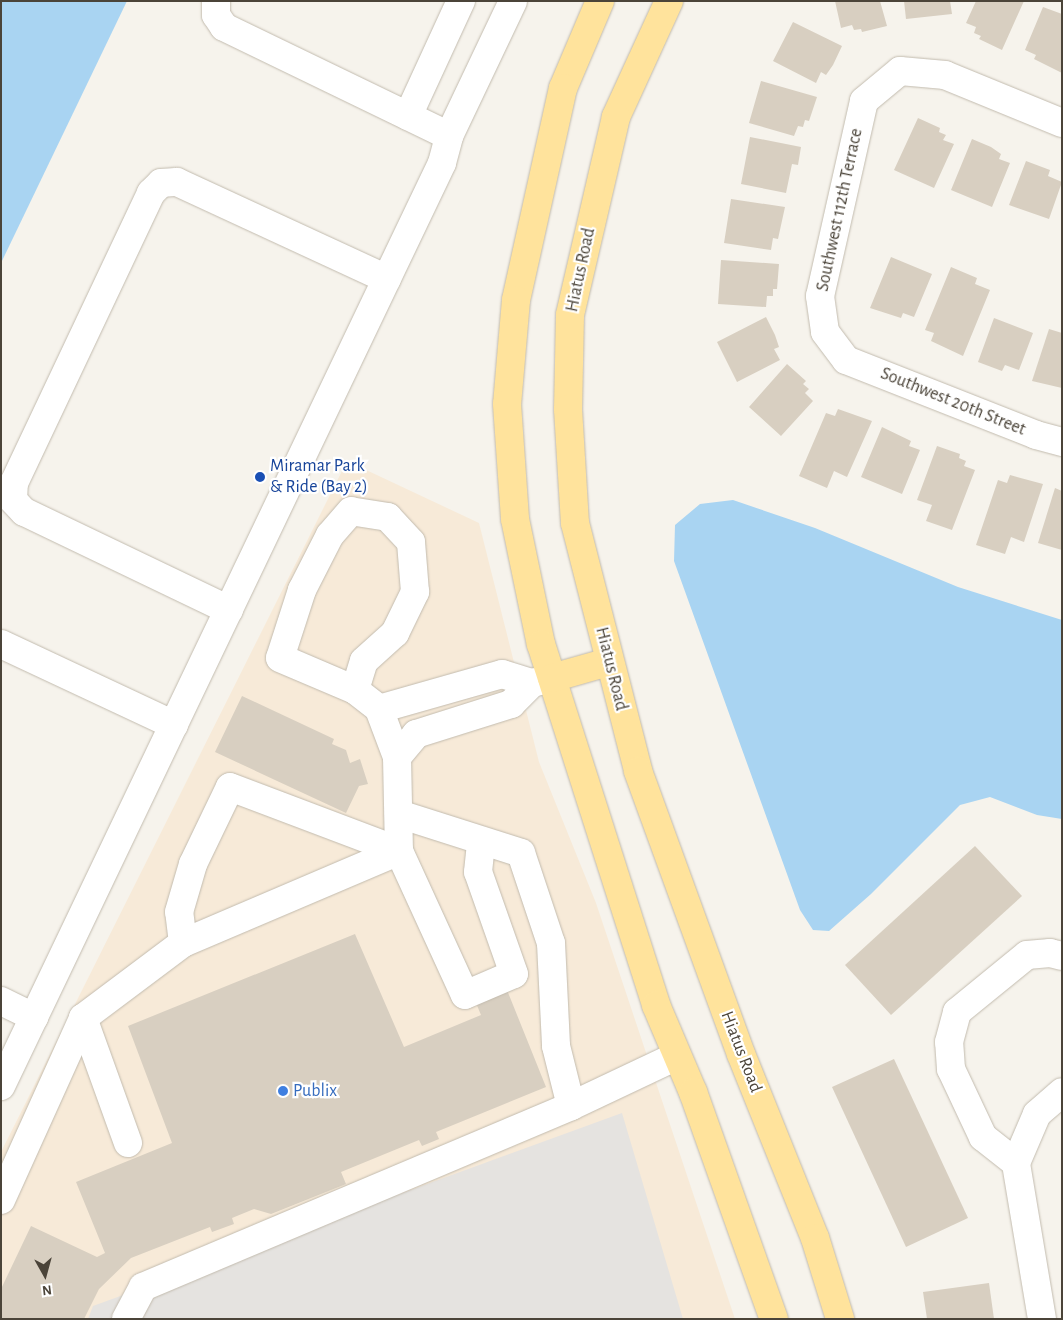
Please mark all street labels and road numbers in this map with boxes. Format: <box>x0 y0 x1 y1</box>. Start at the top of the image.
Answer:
street label: Southwest 112th Terrace <box>812 127 868 293</box>
street label: Hiatus Road <box>562 226 600 314</box>
street label: Southwest 20th Street <box>877 363 1029 441</box>
street label: Hiatus Road <box>590 625 632 713</box>
street label: Hiatus Road <box>716 1008 766 1096</box>

